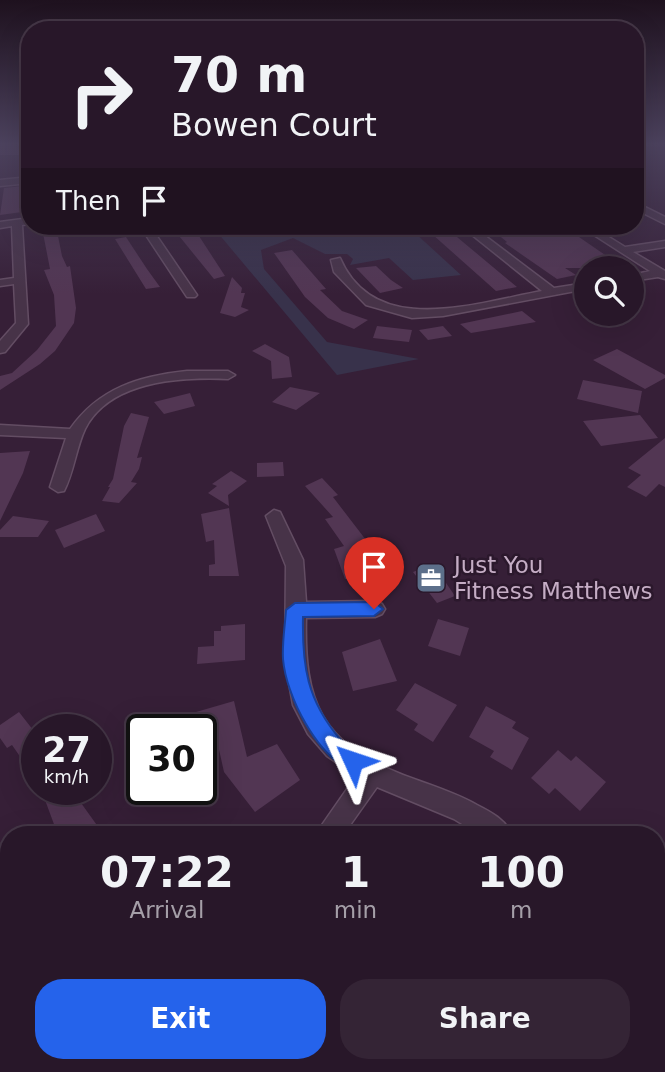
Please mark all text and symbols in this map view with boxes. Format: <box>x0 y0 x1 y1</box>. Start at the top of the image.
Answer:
text: 70 m <box>171 47 307 104</box>
icon: right <box>56 49 147 140</box>
text: Bowen Court <box>171 106 377 144</box>
icon: arrive <box>135 182 173 220</box>
text: Then <box>56 186 121 216</box>
map controls <box>574 256 644 326</box>
button: search <box>574 256 644 326</box>
pin <box>344 537 404 609</box>
icon: arrive <box>355 548 393 586</box>
place label: Just You Fitness Matthews <box>452 552 652 604</box>
office icon: Just You Fitness Matthews <box>414 561 448 595</box>
speed limit sign: 30 <box>126 714 217 805</box>
position arrow <box>316 724 390 798</box>
text: 27 <box>42 730 91 770</box>
text: km/h <box>44 766 89 787</box>
text: 07:22 <box>100 848 234 897</box>
text: 1 <box>341 848 370 897</box>
text: 100 <box>477 848 565 897</box>
text: Arrival <box>130 897 204 923</box>
text: min <box>334 897 377 923</box>
text: m <box>510 897 532 923</box>
button: Exit <box>35 979 326 1059</box>
button: Share <box>340 979 630 1059</box>

